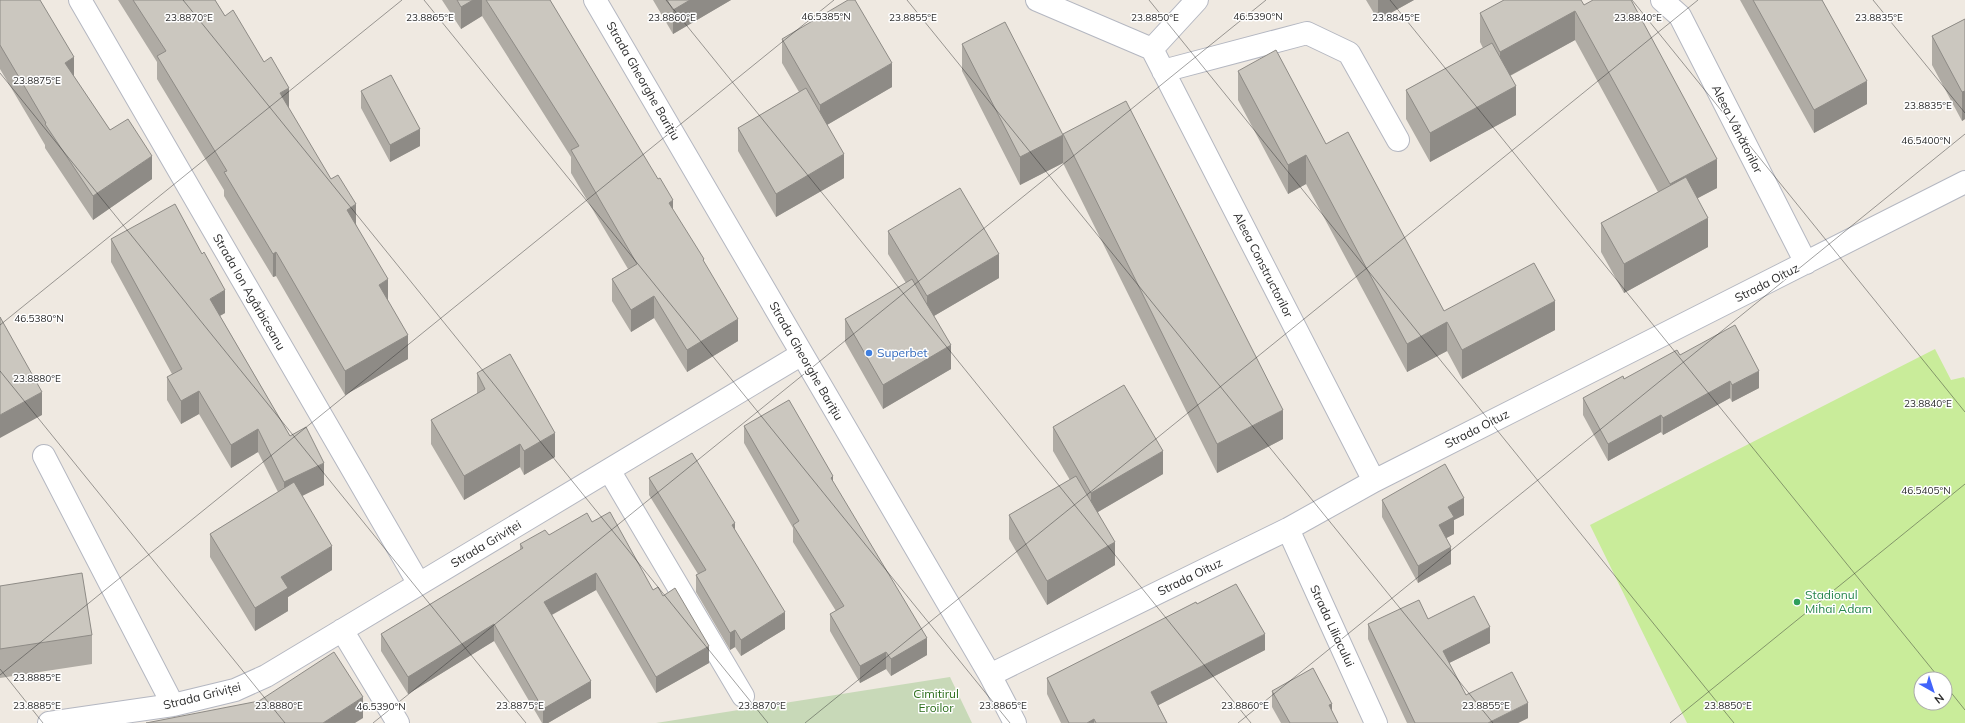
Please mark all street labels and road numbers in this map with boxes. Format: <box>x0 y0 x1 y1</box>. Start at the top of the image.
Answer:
street label: Strada Gheorghe Barițiu <box>602 19 684 143</box>
street label: Aleea Vânătorilor <box>1709 82 1766 176</box>
street label: Aleea Constructorilor <box>1230 210 1297 321</box>
street label: Strada Ion Agârbiceanu <box>210 231 289 353</box>
street label: Strada Oituz <box>1732 260 1801 305</box>
street label: Strada Gheorghe Barițiu <box>765 299 847 423</box>
street label: Strada Oituz <box>1442 406 1511 451</box>
street label: Strada Griviței <box>448 517 524 571</box>
street label: Strada Oituz <box>1155 554 1225 599</box>
street label: Strada Liliacului <box>1307 583 1358 669</box>
street label: Strada Griviței <box>162 679 243 713</box>

